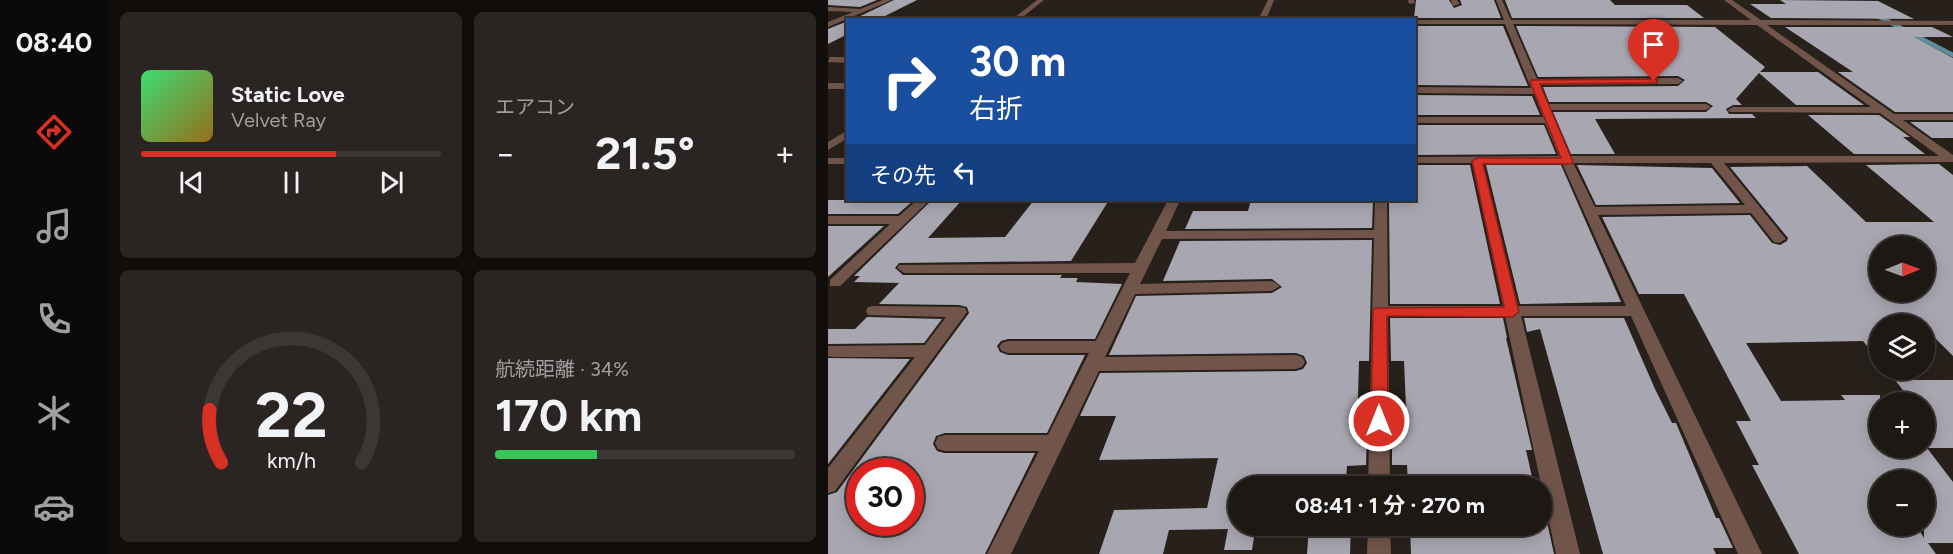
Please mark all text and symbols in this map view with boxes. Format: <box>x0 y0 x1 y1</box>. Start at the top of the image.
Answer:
pin <box>1628 19 1679 81</box>
text: 08:40 <box>16 26 92 59</box>
icon: arrive <box>1637 28 1670 61</box>
text: 30 m <box>969 36 1066 87</box>
icon: right <box>870 42 948 120</box>
text: Static Love <box>231 81 345 108</box>
text: 右折 <box>969 92 1023 125</box>
text: エアコン <box>495 95 575 119</box>
text: Velvet Ray <box>231 108 326 132</box>
icon: directions <box>33 111 75 153</box>
text: 21.5° <box>595 126 695 180</box>
text: − <box>495 134 516 173</box>
text: + <box>774 134 795 173</box>
icon: left <box>948 156 981 189</box>
text: その先 <box>870 162 936 189</box>
icon: previous <box>175 166 208 199</box>
icon: pause <box>275 166 308 199</box>
icon: next <box>375 166 408 199</box>
icon: music <box>33 205 75 247</box>
north arrow <box>1869 236 1935 302</box>
map controls <box>1869 236 1935 536</box>
icon: phone <box>33 298 75 340</box>
button: layers <box>1869 314 1935 380</box>
text: 航続距離 · 34% <box>495 357 629 381</box>
text: 22 <box>255 378 327 453</box>
text: 170 km <box>495 388 642 442</box>
position arrow <box>1347 389 1411 453</box>
icon: climate <box>33 392 75 434</box>
button: + <box>1869 392 1935 458</box>
text: km/h <box>267 448 315 473</box>
speed limit sign: 30 <box>846 458 924 536</box>
button: − <box>1869 470 1935 536</box>
icon: car <box>33 486 75 528</box>
text: 08:41 · 1 分 · 270 m <box>1295 492 1485 519</box>

